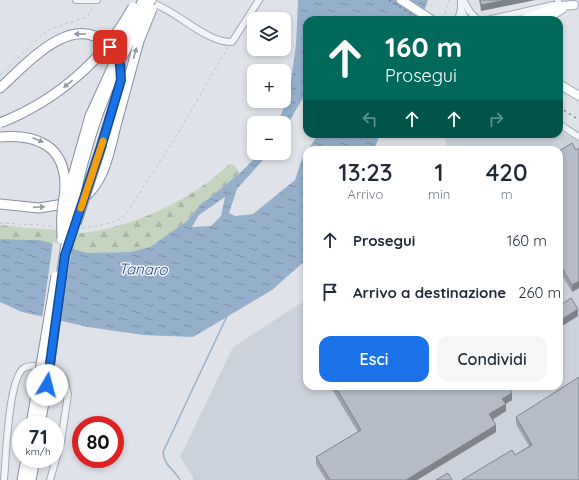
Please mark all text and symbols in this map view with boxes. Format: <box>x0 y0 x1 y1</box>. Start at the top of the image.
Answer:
map controls <box>247 12 291 160</box>
button: layers <box>247 12 291 56</box>
text: 160 m <box>385 29 462 64</box>
pin <box>93 30 127 64</box>
one-way arrow <box>73 31 86 37</box>
icon: ahead <box>319 32 371 84</box>
icon: arrive <box>99 36 121 58</box>
one-way arrow <box>133 47 139 60</box>
button: + <box>247 64 291 108</box>
text: Prosegui <box>385 64 457 87</box>
one-way arrow <box>63 79 74 88</box>
icon: left <box>359 108 381 130</box>
icon: ahead <box>401 108 423 130</box>
icon: ahead <box>443 108 465 130</box>
icon: right <box>485 108 507 130</box>
button: − <box>247 116 291 160</box>
one-way arrow <box>33 138 45 144</box>
text: 13:23 <box>338 157 393 187</box>
text: 1 <box>435 157 444 187</box>
text: 420 <box>486 157 528 187</box>
text: Arrivo <box>348 186 383 202</box>
text: min <box>428 186 450 202</box>
text: m <box>501 186 513 202</box>
one-way arrow <box>33 204 45 211</box>
icon: ahead <box>319 229 341 251</box>
text: Prosegui <box>353 231 415 250</box>
text: 160 m <box>507 231 547 250</box>
water label: Tanaro <box>118 259 169 279</box>
icon: arrive <box>319 281 341 303</box>
text: Arrivo a destinazione <box>353 283 506 302</box>
text: 260 m <box>518 283 561 302</box>
button: Esci <box>319 336 429 382</box>
button: Condividi <box>437 336 547 382</box>
position arrow <box>26 364 68 406</box>
speed limit sign: 80 <box>72 416 124 468</box>
text: 71 <box>28 424 48 449</box>
text: km/h <box>25 445 51 458</box>

